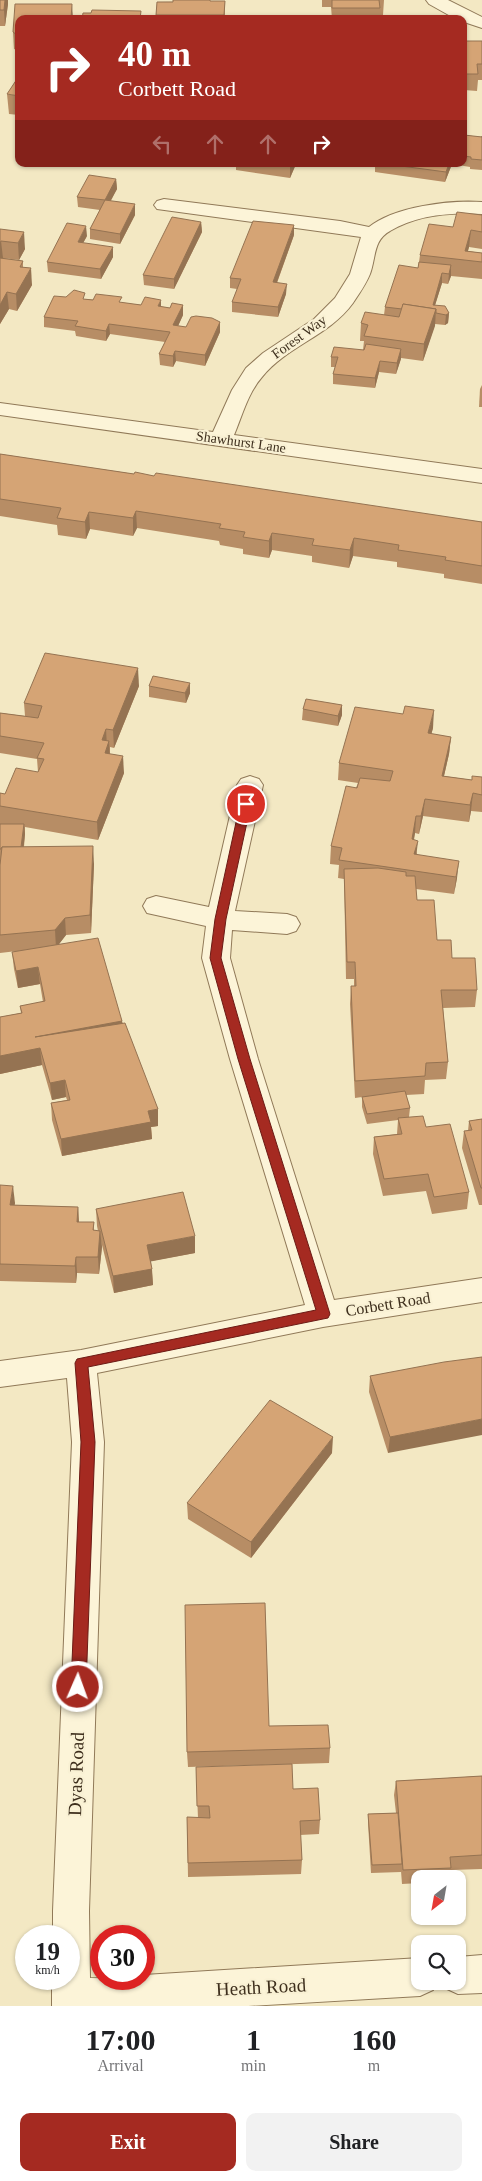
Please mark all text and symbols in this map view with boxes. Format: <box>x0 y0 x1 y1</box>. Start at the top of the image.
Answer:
icon: right <box>35 35 100 100</box>
text: 40 m <box>118 35 191 74</box>
text: Corbett Road <box>118 76 236 101</box>
icon: left <box>148 130 176 158</box>
icon: ahead <box>201 130 229 158</box>
icon: ahead <box>254 130 282 158</box>
icon: right <box>307 130 335 158</box>
street label: Forest Way <box>269 312 329 362</box>
street label: Shawhurst Lane <box>195 428 287 456</box>
pin <box>225 783 267 825</box>
icon: arrive <box>232 790 260 818</box>
street label: Corbett Road <box>344 1289 432 1319</box>
position arrow <box>51 1660 103 1712</box>
street label: Dyas Road <box>64 1731 88 1816</box>
north arrow <box>411 1870 466 1925</box>
map controls <box>411 1870 466 1990</box>
speed limit sign: 30 <box>90 1925 155 1990</box>
button: search <box>411 1935 466 1990</box>
text: 19 <box>35 1938 60 1965</box>
text: km/h <box>35 1963 60 1977</box>
street label: Heath Road <box>215 1974 307 2000</box>
text: 17:00 <box>86 2023 156 2056</box>
text: 1 <box>246 2023 261 2056</box>
text: 160 <box>351 2023 396 2056</box>
text: Arrival <box>97 2057 144 2074</box>
text: min <box>241 2057 266 2074</box>
text: m <box>368 2057 380 2074</box>
button: Exit <box>20 2113 236 2171</box>
button: Share <box>246 2113 462 2171</box>

